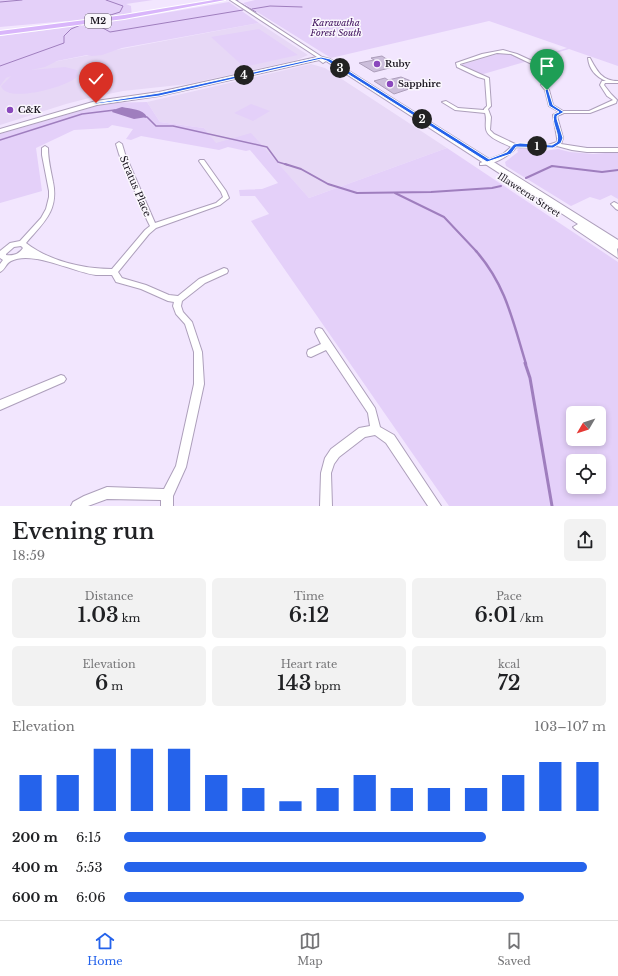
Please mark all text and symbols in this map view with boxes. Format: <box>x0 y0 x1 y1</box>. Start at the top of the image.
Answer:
road number: M2 <box>85 14 111 28</box>
park label: Karawatha Forest South <box>309 17 362 38</box>
pin <box>530 49 564 90</box>
icon: arrive <box>536 55 558 77</box>
pin: 3 <box>330 58 350 78</box>
place label: Ruby <box>385 58 410 69</box>
marker: Ruby <box>372 59 382 69</box>
text: 3 <box>336 61 344 75</box>
pin <box>79 62 113 103</box>
pin: 4 <box>234 65 254 85</box>
icon: check <box>85 68 107 90</box>
text: 4 <box>240 68 248 82</box>
place label: Sapphire <box>398 78 441 89</box>
marker: Sapphire <box>385 79 395 89</box>
place label: C&K <box>18 104 41 115</box>
marker: C&K <box>5 105 15 115</box>
pin: 2 <box>412 109 432 129</box>
text: 2 <box>418 112 426 126</box>
pin: 1 <box>527 136 547 156</box>
text: 1 <box>535 139 539 153</box>
street label: Stratus Place <box>117 154 154 219</box>
street label: Illaweena Street <box>496 170 563 219</box>
north arrow <box>566 406 606 446</box>
map controls <box>566 406 606 494</box>
button: locate <box>566 454 606 494</box>
text: Evening run <box>12 518 154 545</box>
button: share <box>564 519 606 561</box>
text: 18:59 <box>12 547 45 564</box>
text: Distance <box>85 589 133 603</box>
text: Time <box>294 589 324 603</box>
text: Pace <box>496 589 522 603</box>
text: 1.03 <box>78 603 119 627</box>
text: 6:12 <box>289 603 329 627</box>
text: 6:01 <box>475 603 517 627</box>
text: km <box>119 611 140 625</box>
text: /km <box>517 611 543 625</box>
text: Elevation <box>82 657 136 671</box>
text: Heart rate <box>281 657 337 671</box>
text: kcal <box>498 657 520 671</box>
text: 6 <box>95 671 108 695</box>
text: 143 <box>277 671 311 695</box>
text: 72 <box>497 671 521 695</box>
text: m <box>108 679 123 693</box>
text: bpm <box>311 679 341 693</box>
text: Elevation <box>12 718 75 735</box>
text: 103–107 m <box>534 718 606 735</box>
text: 200 m <box>12 829 58 846</box>
text: 6:15 <box>76 829 101 846</box>
text: 400 m <box>12 859 58 876</box>
text: 5:53 <box>76 859 102 876</box>
text: 600 m <box>12 889 58 906</box>
text: 6:06 <box>76 889 106 906</box>
tab: Home <box>87 930 123 968</box>
tab: Map <box>297 930 323 968</box>
tab: Saved <box>497 930 531 968</box>

